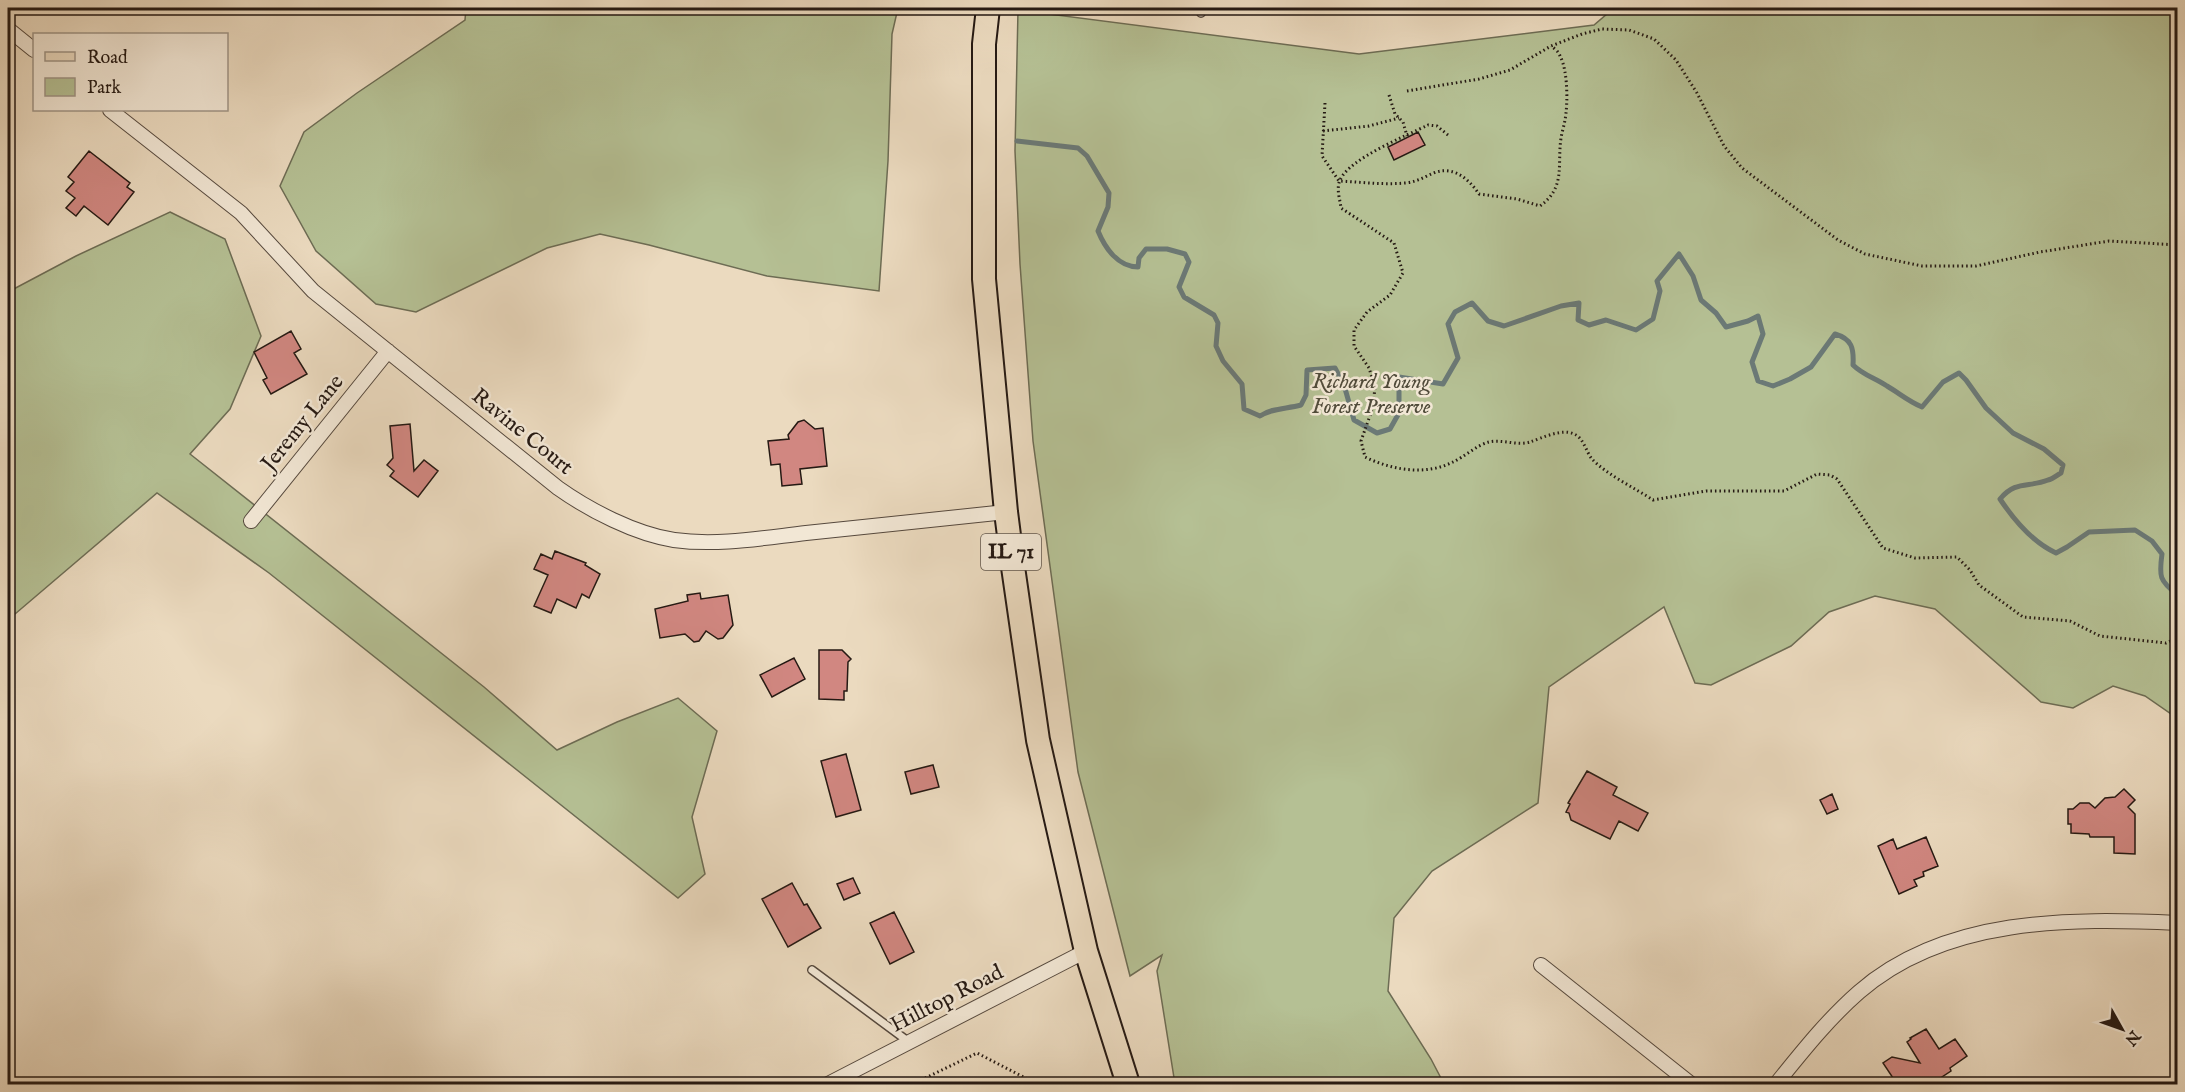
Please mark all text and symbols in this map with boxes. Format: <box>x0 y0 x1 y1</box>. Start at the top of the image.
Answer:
legend <box>33 33 228 111</box>
text: Road <box>87 47 128 70</box>
text: Park <box>87 77 122 100</box>
park label: Richard Young Forest Preserve <box>1312 368 1432 421</box>
street label: Jeremy Lane <box>254 369 350 479</box>
street label: Ravine Court <box>466 383 579 482</box>
road number: IL 71 <box>981 534 1041 570</box>
street label: Hilltop Road <box>886 959 1008 1039</box>
north arrow <box>2092 999 2152 1059</box>
text: N <box>2120 1025 2145 1049</box>

